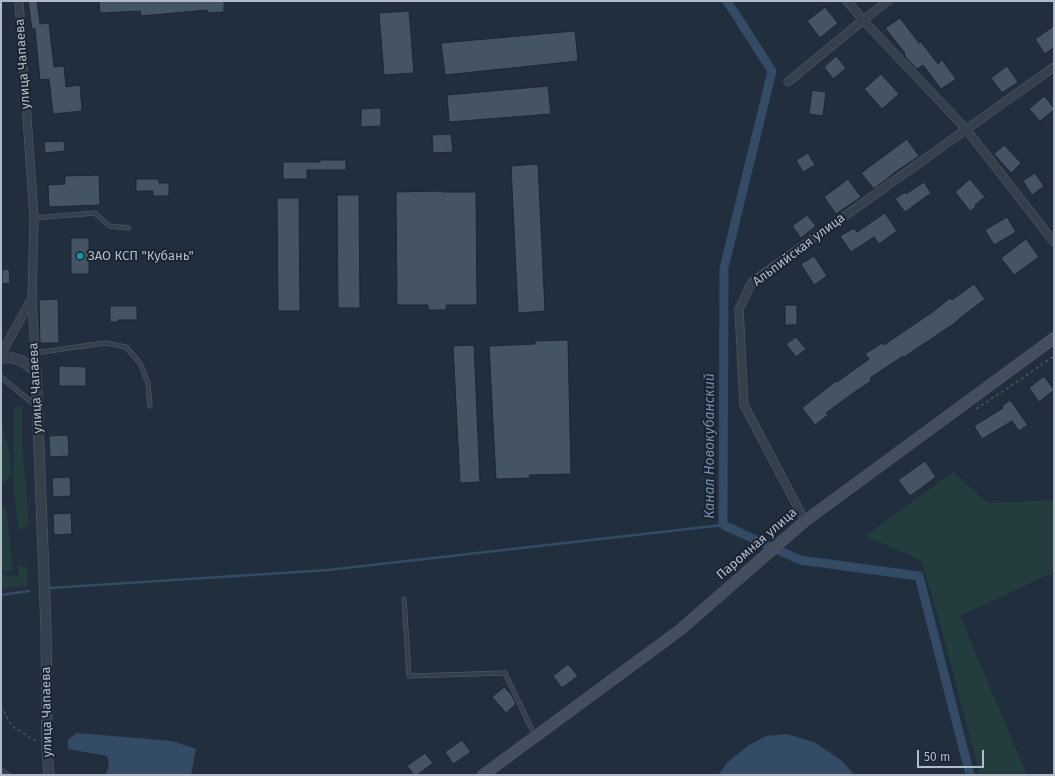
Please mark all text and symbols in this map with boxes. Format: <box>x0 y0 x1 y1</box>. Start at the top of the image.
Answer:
street label: улица Чапаева <box>12 18 34 110</box>
street label: Альпийская улица <box>750 210 848 290</box>
place label: ЗАО КСП "Кубань" <box>88 248 194 264</box>
marker: ЗАО КСП "Кубань" <box>75 251 85 261</box>
street label: улица Чапаева <box>26 342 46 434</box>
water label: Канал Новокубанский <box>702 373 718 519</box>
street label: Паромная улица <box>714 505 800 583</box>
street label: улица Чапаева <box>38 666 56 758</box>
scale bar <box>919 742 986 768</box>
text: 50 m <box>924 750 950 764</box>

